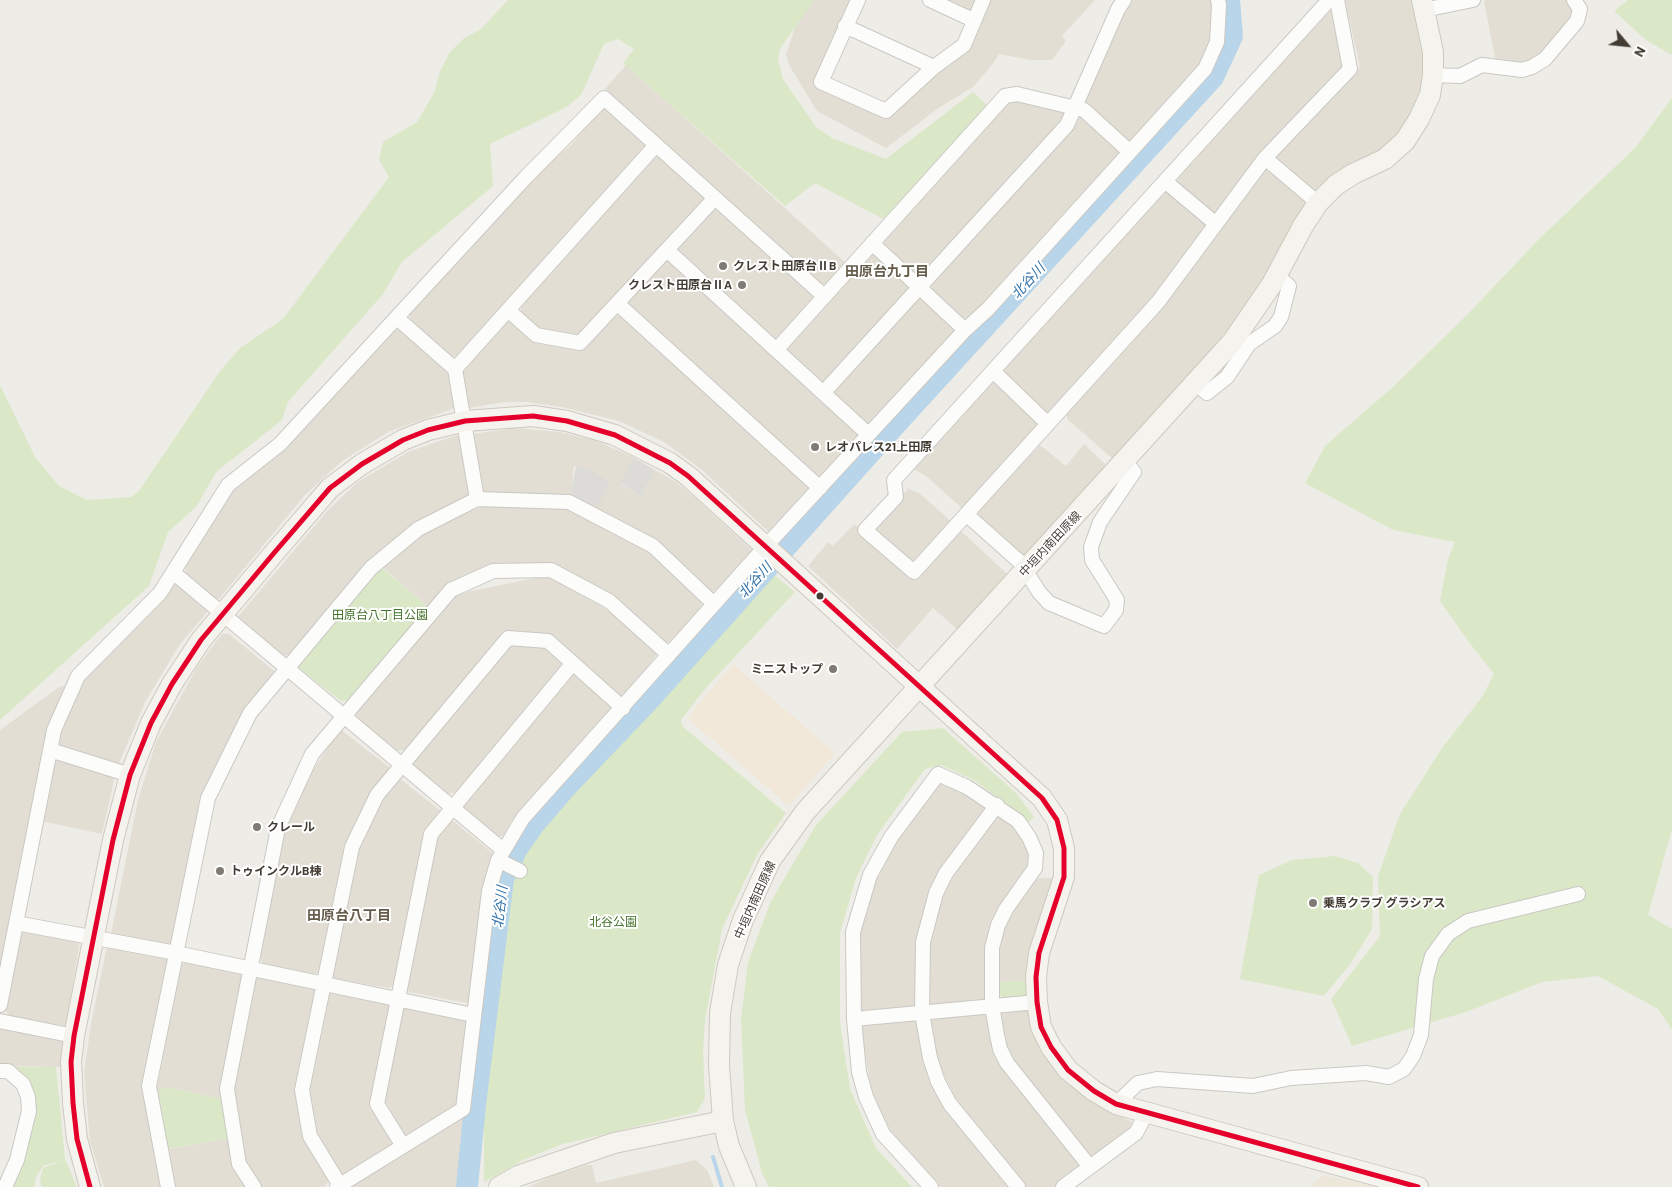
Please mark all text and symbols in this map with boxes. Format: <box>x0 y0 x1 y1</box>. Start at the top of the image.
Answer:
north arrow <box>1602 20 1652 70</box>
text: N <box>1631 44 1650 60</box>
place label: クレスト田原台ⅡB <box>733 259 836 273</box>
marker: クレスト田原台ⅡB <box>717 260 729 272</box>
water label: 北谷川 <box>1008 260 1048 302</box>
district label: 田原台九丁目 <box>845 263 929 279</box>
place label: クレスト田原台ⅡA <box>628 278 732 292</box>
marker: クレスト田原台ⅡA <box>736 279 748 291</box>
place label: レオパレス21上田原 <box>825 440 932 454</box>
marker: レオパレス21上田原 <box>809 441 821 453</box>
street label: 中垣内南田原線 <box>1016 508 1084 580</box>
water label: 北谷川 <box>735 559 775 601</box>
unlabelled marker <box>815 591 825 601</box>
park label: 田原台八丁目公園 <box>332 608 428 622</box>
place label: ミニストップ <box>751 662 823 676</box>
marker: ミニストップ <box>827 663 839 675</box>
place label: クレール <box>267 820 315 834</box>
marker: クレール <box>251 821 263 833</box>
street label: 中垣内南田原線 <box>731 859 779 941</box>
place label: トゥインクルB棟 <box>230 864 321 878</box>
marker: トゥインクルB棟 <box>214 865 226 877</box>
water label: 北谷川 <box>489 885 511 929</box>
place label: 乗馬クラブ グラシアス <box>1323 896 1445 910</box>
marker: 乗馬クラブ グラシアス <box>1307 897 1319 909</box>
district label: 田原台八丁目 <box>307 907 391 923</box>
park label: 北谷公園 <box>589 915 637 929</box>

